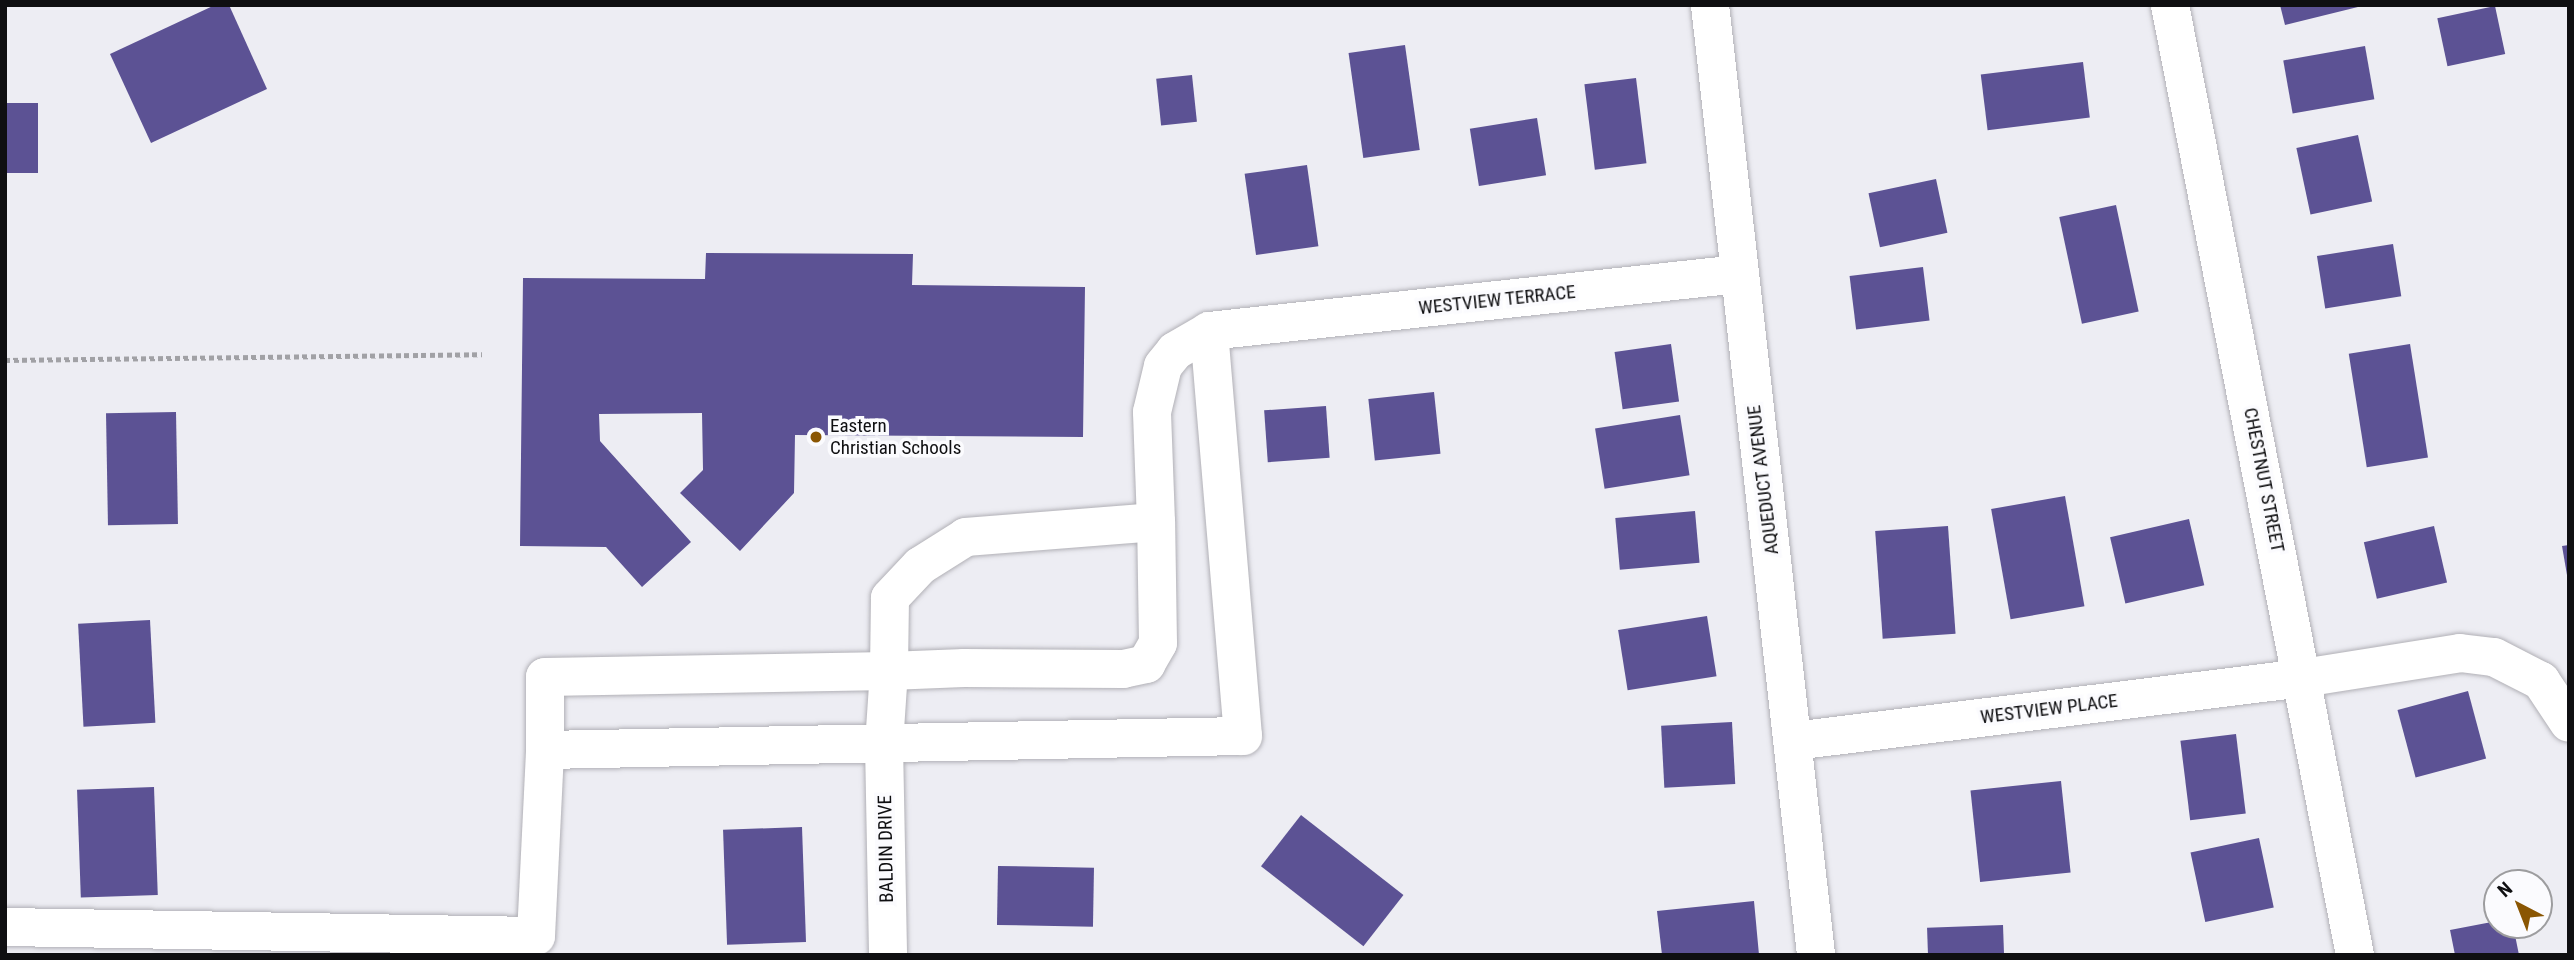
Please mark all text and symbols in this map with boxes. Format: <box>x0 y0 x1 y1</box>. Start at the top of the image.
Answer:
street label: WESTVIEW TERRACE <box>1417 280 1577 320</box>
street label: AQUEDUCT AVENUE <box>1742 404 1784 556</box>
street label: CHESTNUT STREET <box>2239 406 2289 554</box>
place label: Eastern Christian Schools <box>830 415 961 459</box>
marker: Eastern Christian Schools <box>808 429 824 445</box>
street label: WESTVIEW PLACE <box>1979 689 2119 729</box>
street label: BALDIN DRIVE <box>874 795 898 903</box>
north arrow <box>2483 869 2553 939</box>
text: N <box>2493 877 2517 902</box>

